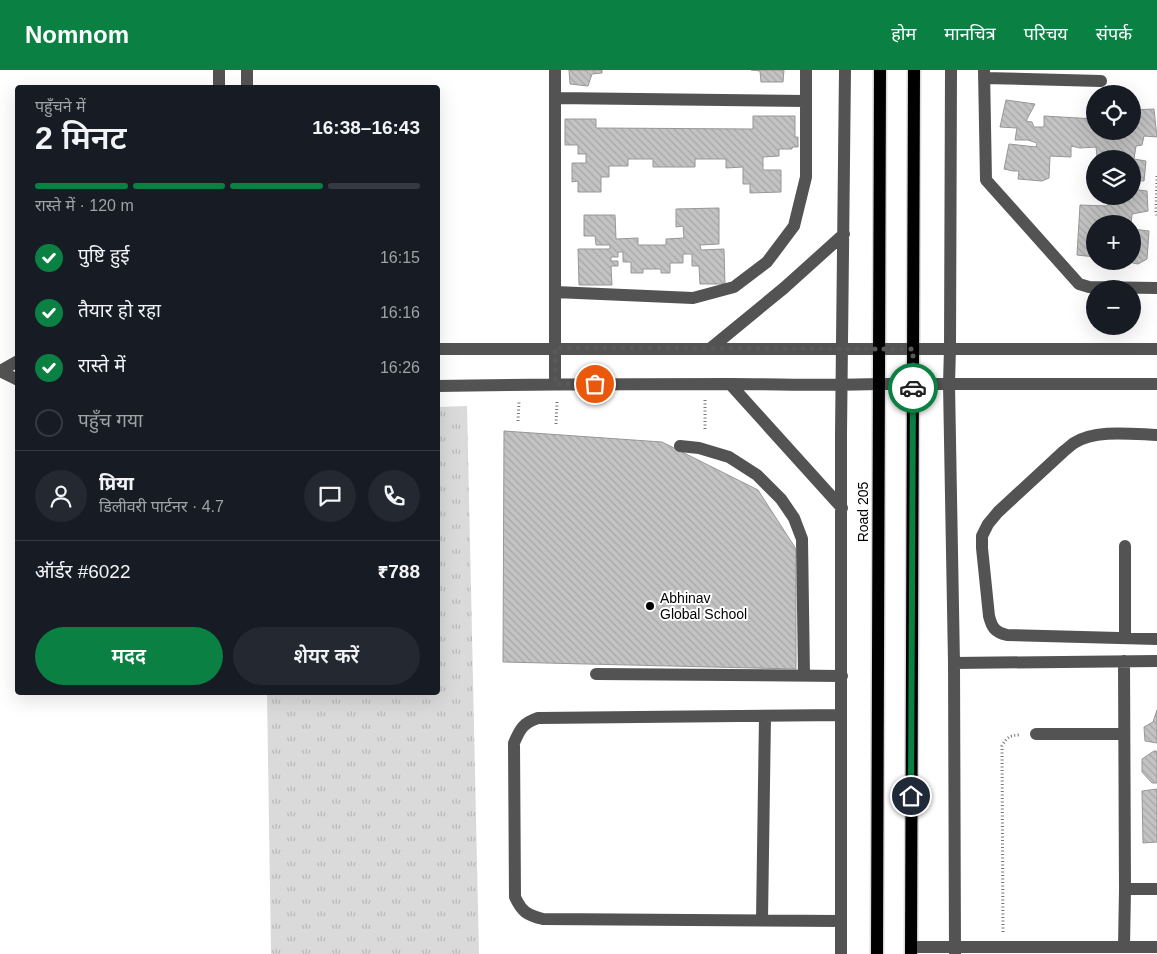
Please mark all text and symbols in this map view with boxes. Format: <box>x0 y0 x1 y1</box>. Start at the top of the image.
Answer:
text: Nomnom <box>25 21 129 48</box>
text: होम <box>891 24 916 44</box>
text: मानचित्र <box>944 24 996 44</box>
text: परिचय <box>1024 24 1068 44</box>
text: संपर्क <box>1096 24 1132 44</box>
map controls <box>1086 85 1141 335</box>
button: locate <box>1086 85 1141 140</box>
text: पहुँचने में <box>35 98 86 115</box>
text: 16:38–16:43 <box>312 117 420 138</box>
text: 2 मिनट <box>35 120 127 156</box>
button: layers <box>1086 150 1141 205</box>
text: रास्ते में · 120 m <box>35 197 134 214</box>
button: + <box>1086 215 1141 270</box>
icon: check <box>35 244 63 272</box>
text: पुष्टि हुई <box>78 245 130 266</box>
text: 16:15 <box>380 249 420 266</box>
button: − <box>1086 280 1141 335</box>
icon: check <box>35 299 63 327</box>
text: तैयार हो रहा <box>78 300 161 321</box>
text: 16:16 <box>380 304 420 321</box>
icon: check <box>35 354 63 382</box>
text: रास्ते में <box>78 355 126 376</box>
text: 16:26 <box>380 359 420 376</box>
pin <box>574 363 616 405</box>
courier <box>888 363 938 413</box>
icon: bag <box>581 370 609 398</box>
icon: car <box>899 374 927 402</box>
text: पहुँच गया <box>78 410 143 431</box>
button: person <box>35 470 87 522</box>
button: chat <box>304 470 356 522</box>
button: phone <box>368 470 420 522</box>
text: प्रिया <box>99 473 134 494</box>
street label: Road 205 <box>855 481 871 542</box>
text: डिलीवरी पार्टनर · 4.7 <box>99 498 224 515</box>
text: ऑर्डर #6022 <box>35 561 131 582</box>
text: ₹788 <box>377 561 420 582</box>
place label: Abhinav Global School <box>660 590 747 622</box>
marker: Abhinav Global School <box>644 600 656 612</box>
button: मदद <box>35 627 223 685</box>
button: शेयर करें <box>233 627 420 685</box>
pin <box>890 775 932 817</box>
icon: home <box>897 782 925 810</box>

